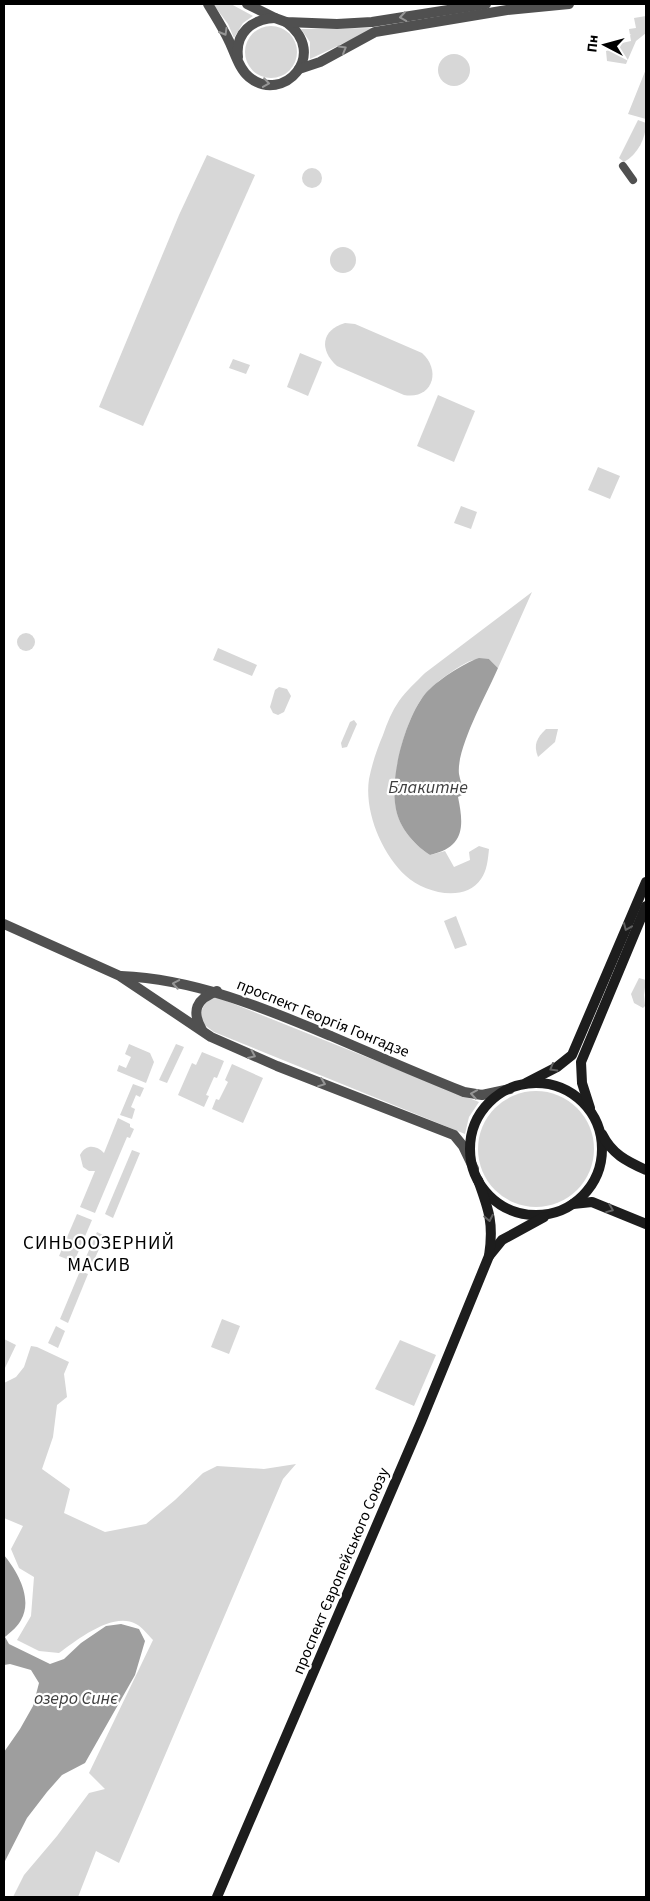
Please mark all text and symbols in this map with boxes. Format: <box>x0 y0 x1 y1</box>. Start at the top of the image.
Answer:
one-way arrow <box>399 11 408 21</box>
north arrow <box>580 20 630 70</box>
one-way arrow <box>218 26 228 35</box>
text: Пн <box>582 34 604 53</box>
one-way arrow <box>337 45 346 55</box>
one-way arrow <box>263 77 271 88</box>
water label: Блакитне <box>388 775 468 800</box>
one-way arrow <box>623 922 634 931</box>
street label: проспект Георгія Гонгадзе <box>233 973 413 1063</box>
one-way arrow <box>172 979 181 989</box>
one-way arrow <box>247 1049 256 1060</box>
one-way arrow <box>550 1062 559 1072</box>
one-way arrow <box>318 1078 326 1088</box>
one-way arrow <box>469 1089 477 1100</box>
one-way arrow <box>605 1202 614 1213</box>
one-way arrow <box>484 1213 494 1222</box>
district label: СИНЬООЗЕРНИЙ МАСИВ <box>23 1230 175 1279</box>
street label: проспект Європейського Союзу <box>287 1464 395 1678</box>
water label: озеро Синє <box>34 1686 118 1711</box>

